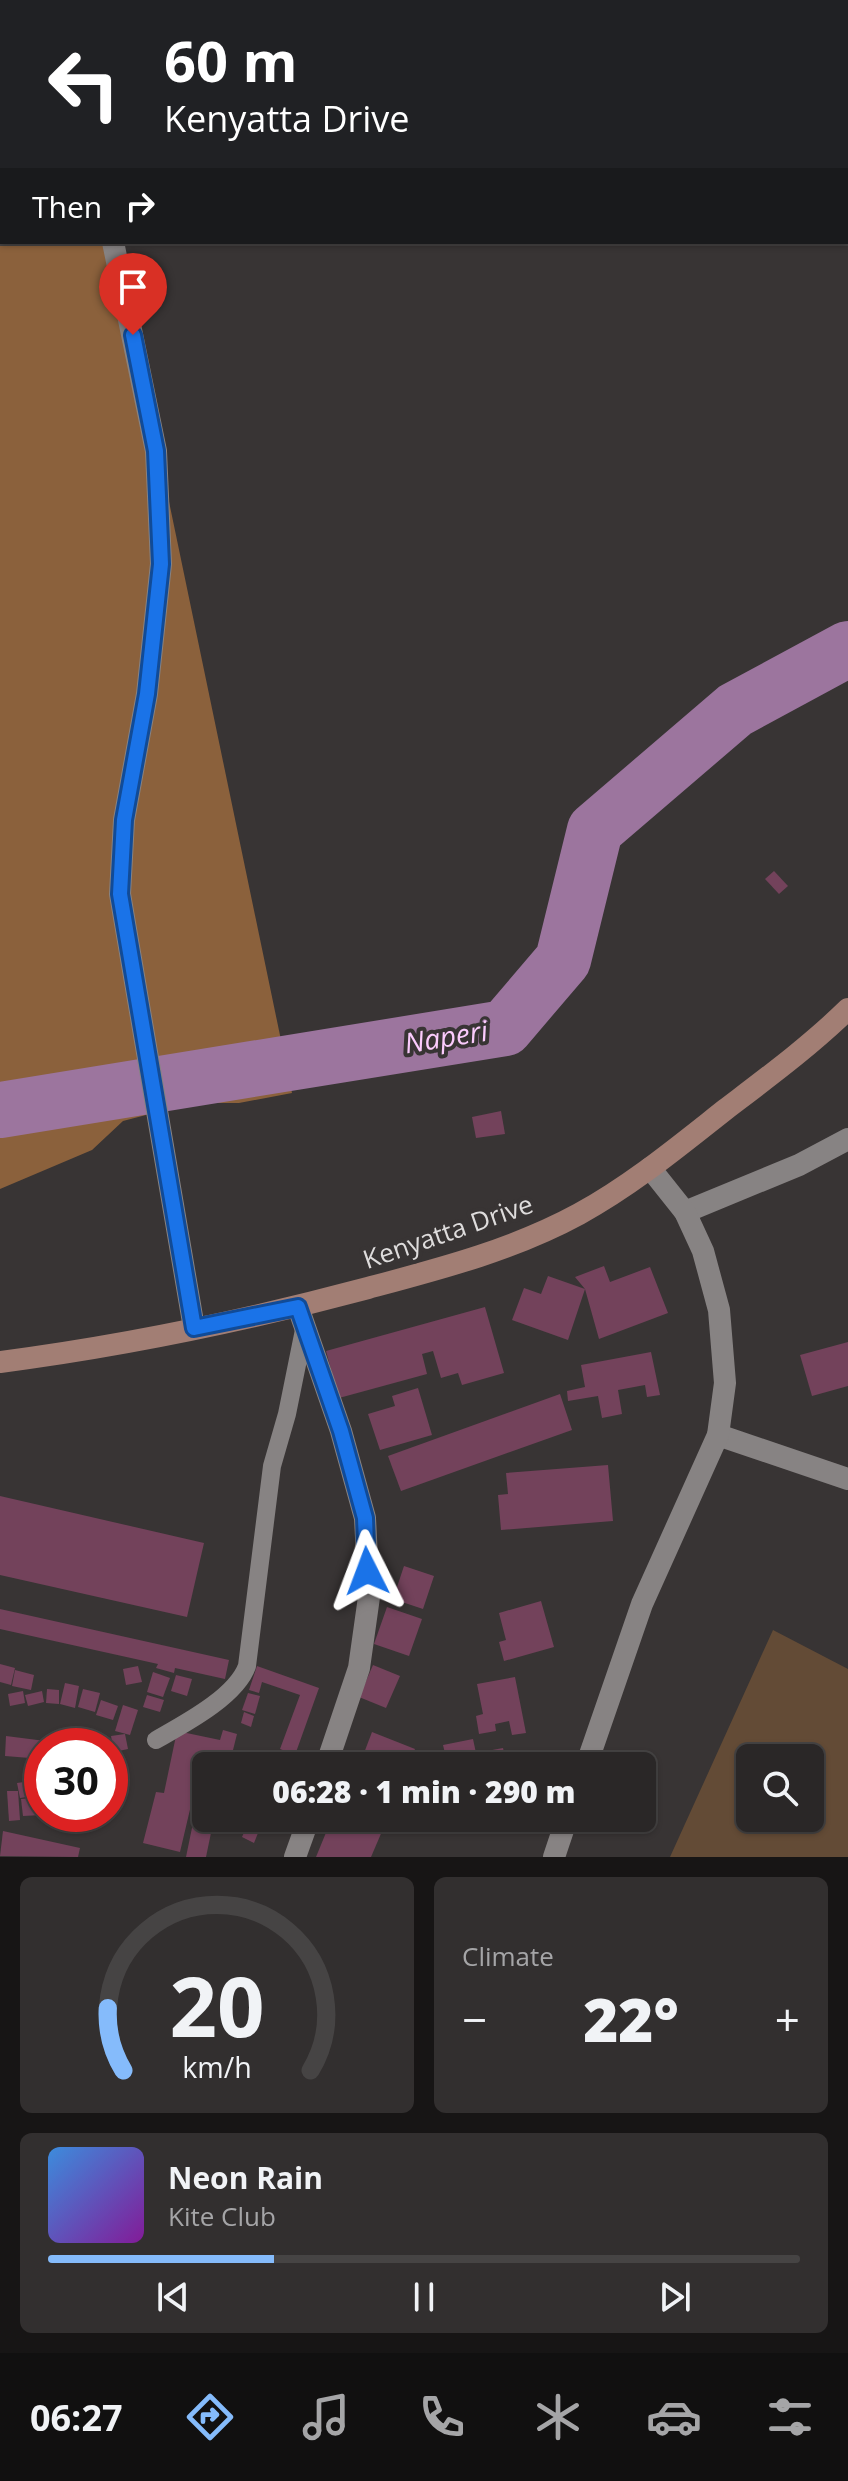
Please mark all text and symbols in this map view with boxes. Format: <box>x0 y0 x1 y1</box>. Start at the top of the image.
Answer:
text: 60 m <box>164 22 298 98</box>
icon: left <box>32 32 136 136</box>
text: Kenyatta Drive <box>164 94 410 143</box>
icon: right <box>118 184 162 228</box>
text: Then <box>32 186 102 227</box>
pin <box>99 253 167 335</box>
icon: arrive <box>111 265 155 309</box>
water label: Naperi <box>401 1011 491 1061</box>
street label: Kenyatta Drive <box>358 1185 537 1277</box>
position arrow <box>325 1529 409 1613</box>
speed limit sign: 30 <box>24 1728 128 1832</box>
map controls <box>736 1744 824 1832</box>
button: search <box>736 1744 824 1832</box>
text: 06:28 · 1 min · 290 m <box>272 1771 576 1812</box>
text: Climate <box>462 1938 554 1974</box>
text: 20 <box>169 1948 265 2061</box>
text: 22° <box>583 1978 679 2060</box>
text: − <box>462 1989 487 2049</box>
text: + <box>775 1989 800 2049</box>
text: km/h <box>182 2047 252 2086</box>
text: Neon Rain <box>168 2157 323 2198</box>
text: Kite Club <box>168 2198 276 2234</box>
icon: previous <box>151 2275 195 2319</box>
icon: pause <box>402 2275 446 2319</box>
icon: next <box>653 2275 697 2319</box>
icon: directions <box>182 2389 238 2445</box>
icon: music <box>298 2389 354 2445</box>
icon: phone <box>414 2389 470 2445</box>
icon: climate <box>530 2389 586 2445</box>
icon: car <box>646 2389 702 2445</box>
icon: filters <box>762 2389 818 2445</box>
text: 06:27 <box>30 2393 123 2442</box>

